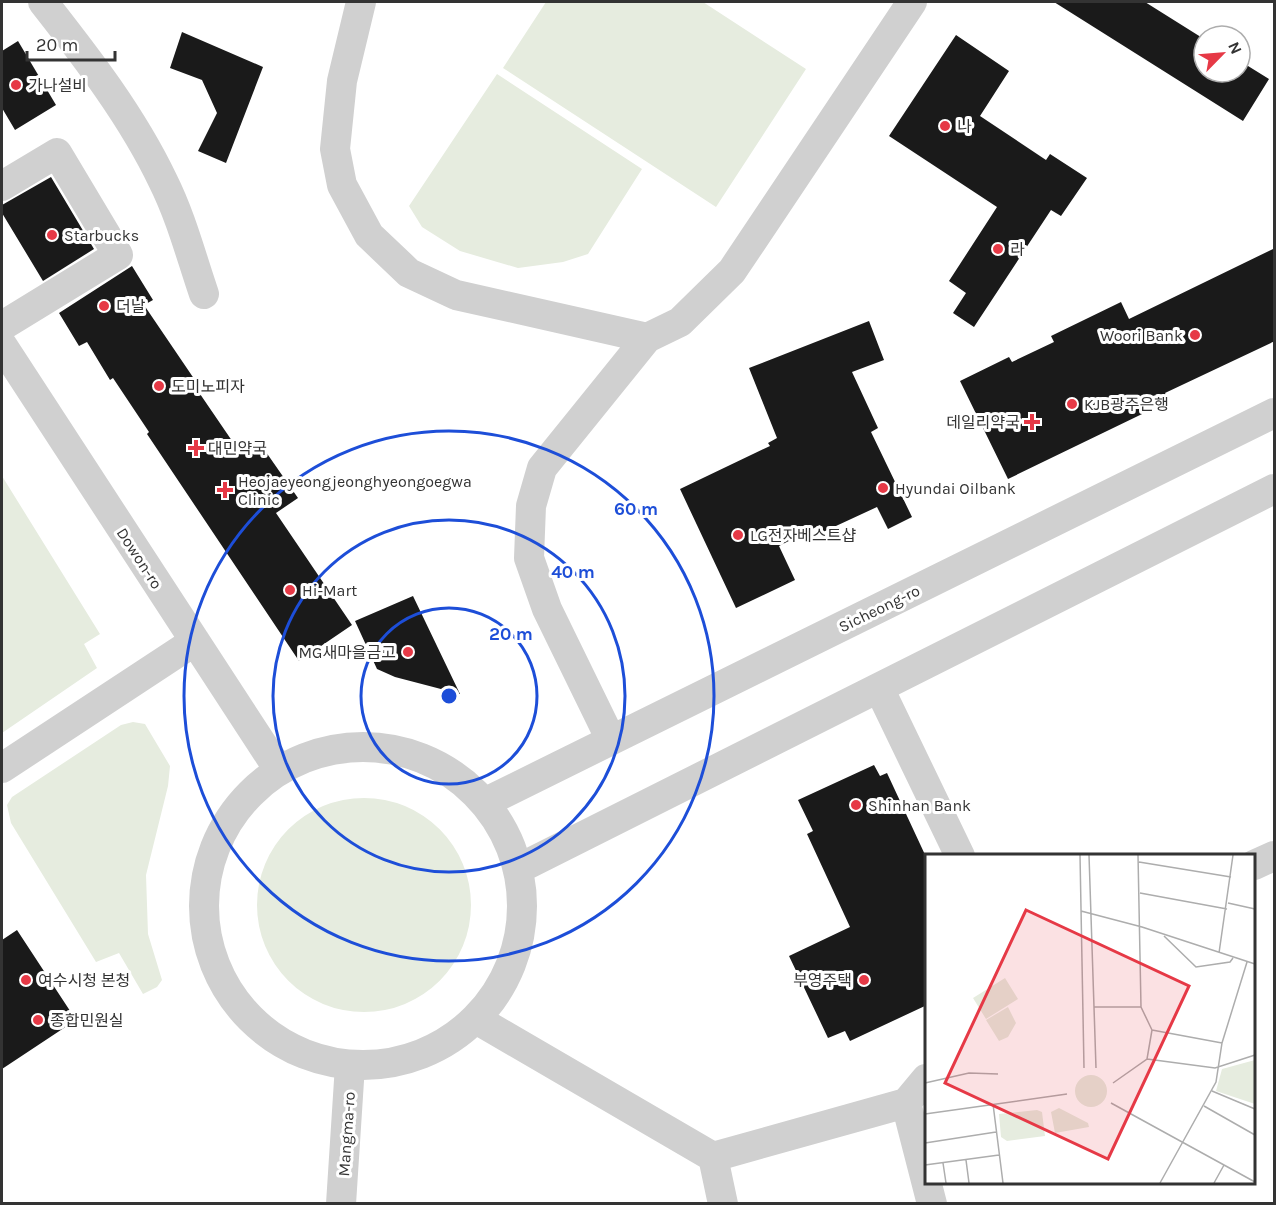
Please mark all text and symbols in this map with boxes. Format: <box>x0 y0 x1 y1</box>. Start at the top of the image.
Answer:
scale bar <box>27 24 116 62</box>
north arrow <box>1192 24 1252 84</box>
text: 20 m <box>36 34 78 56</box>
text: N <box>1224 39 1246 57</box>
place label: 가나설비 <box>28 76 87 95</box>
marker: 가나설비 <box>9 78 23 92</box>
place label: 나 <box>957 117 972 136</box>
marker: 나 <box>938 119 952 133</box>
place label: Starbucks <box>64 226 139 245</box>
marker: Starbucks <box>45 228 59 242</box>
place label: 라 <box>1010 240 1025 259</box>
marker: 라 <box>991 242 1005 256</box>
place label: 더날 <box>116 297 146 316</box>
marker: 더날 <box>97 299 111 313</box>
place label: Woori Bank <box>1100 326 1183 345</box>
marker: Woori Bank <box>1188 328 1202 342</box>
place label: 도미노피자 <box>171 377 245 396</box>
marker: 도미노피자 <box>152 379 166 393</box>
place label: KJB광주은행 <box>1084 395 1169 414</box>
marker: KJB광주은행 <box>1065 397 1079 411</box>
place label: 데일리약국 <box>946 413 1020 432</box>
marker: 데일리약국 <box>1025 415 1039 429</box>
place label: 대민약국 <box>208 439 267 458</box>
marker: 대민약국 <box>189 441 203 455</box>
place label: Heojaeyeongjeonghyeongoegwa Clinic <box>238 472 472 509</box>
place label: Hyundai Oilbank <box>895 479 1016 498</box>
marker: Heojaeyeongjeonghyeongoegwa Clinic <box>216 481 234 499</box>
marker: Hyundai Oilbank <box>876 481 890 495</box>
text: 60 m <box>614 498 658 520</box>
street label: Dowon-ro <box>113 524 166 593</box>
place label: LG전자베스트샵 <box>750 526 856 545</box>
marker: LG전자베스트샵 <box>731 528 745 542</box>
text: 40 m <box>551 561 595 583</box>
place label: Hi-Mart <box>302 581 357 600</box>
street label: Sicheong-ro <box>835 581 923 636</box>
marker: Hi-Mart <box>283 583 297 597</box>
text: 20 m <box>489 623 533 645</box>
place label: MG새마을금고 <box>299 643 396 662</box>
marker: MG새마을금고 <box>401 645 415 659</box>
centre of rings <box>439 686 459 706</box>
place label: Shinhan Bank <box>868 796 971 815</box>
marker: Shinhan Bank <box>849 798 863 812</box>
inset map <box>925 854 1255 1184</box>
place label: 여수시청 본청 <box>38 971 130 990</box>
place label: 부영주택 <box>793 971 852 990</box>
marker: 여수시청 본청 <box>19 973 33 987</box>
marker: 부영주택 <box>857 973 871 987</box>
place label: 종합민원실 <box>50 1011 124 1030</box>
marker: 종합민원실 <box>31 1013 45 1027</box>
street label: Mangma-ro <box>334 1091 359 1177</box>

